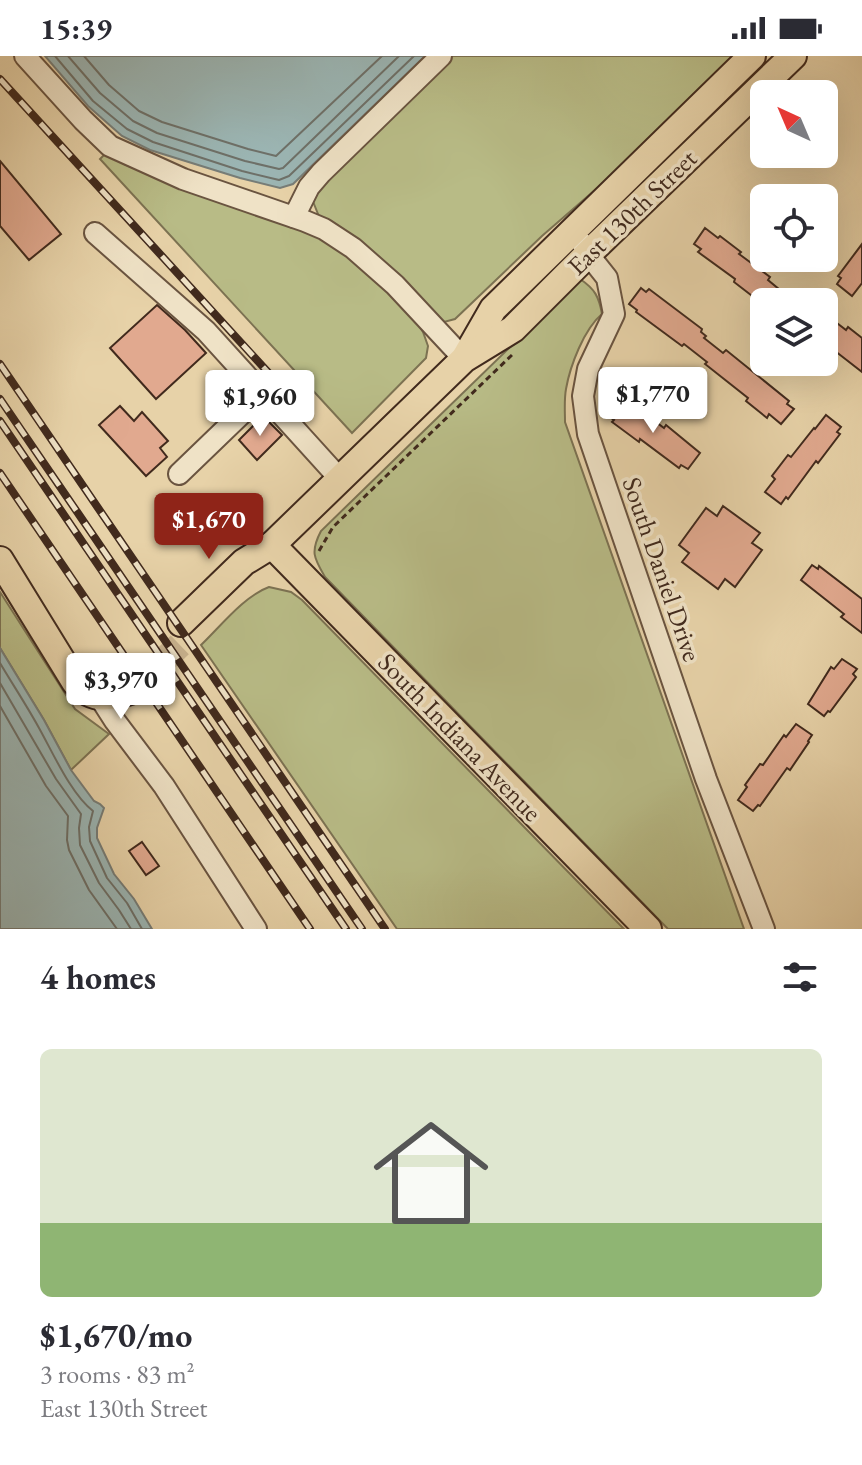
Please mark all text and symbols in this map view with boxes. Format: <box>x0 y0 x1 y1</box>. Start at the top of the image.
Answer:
text: 15:39 <box>40 9 112 48</box>
north arrow <box>750 80 838 168</box>
map controls <box>750 80 838 376</box>
street label: East 130th Street <box>560 142 704 282</box>
button: locate <box>750 184 838 272</box>
button: layers <box>750 288 838 376</box>
pin: $1,770 <box>588 367 718 435</box>
pin: $1,960 <box>195 370 325 438</box>
text: $1,770 <box>616 376 690 410</box>
text: $1,960 <box>223 379 297 413</box>
street label: South Daniel Drive <box>615 472 709 666</box>
pin: $1,670 <box>144 493 274 561</box>
text: $1,670 <box>172 502 246 536</box>
street label: South Indiana Avenue <box>371 645 549 829</box>
pin: $3,970 <box>56 653 186 721</box>
text: $3,970 <box>84 662 158 696</box>
text: 4 homes <box>40 955 156 999</box>
icon: filters <box>778 955 822 999</box>
icon: home <box>359 1101 503 1245</box>
text: $1,670/mo <box>40 1313 192 1357</box>
text: 3 rooms · 83 m² <box>40 1357 195 1391</box>
text: East 130th Street <box>40 1391 207 1425</box>

